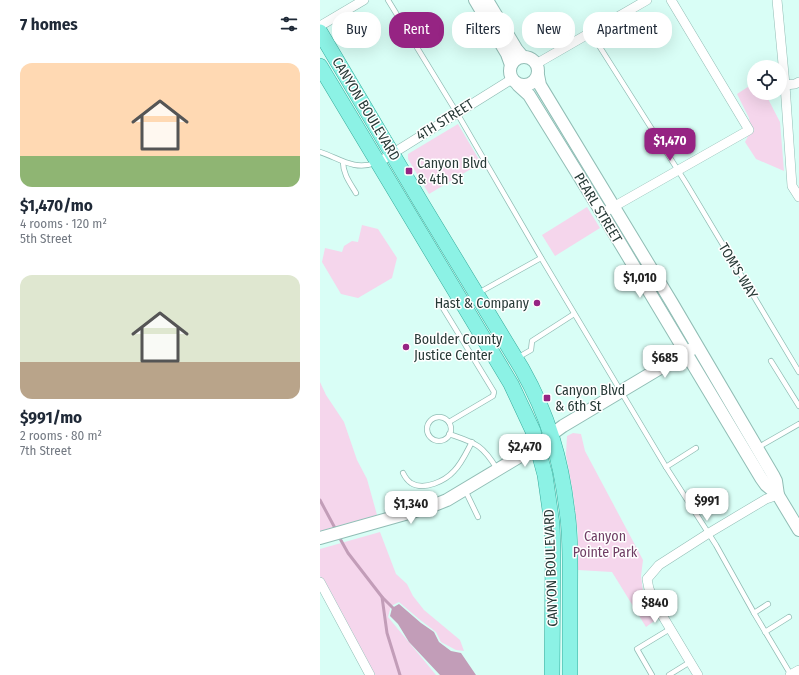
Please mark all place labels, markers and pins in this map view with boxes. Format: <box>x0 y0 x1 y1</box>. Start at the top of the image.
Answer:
pin: $1,470 <box>637 128 703 162</box>
place label: Canyon Blvd & 4th St <box>417 155 487 188</box>
marker: Canyon Blvd & 4th St <box>404 166 414 176</box>
pin: $1,010 <box>607 265 673 299</box>
place label: Hast & Company <box>435 295 530 312</box>
marker: Hast & Company <box>532 298 542 308</box>
place label: Boulder County Justice Center <box>414 331 503 364</box>
marker: Boulder County Justice Center <box>401 342 411 352</box>
pin: $685 <box>641 345 689 379</box>
place label: Canyon Blvd & 6th St <box>555 382 625 415</box>
marker: Canyon Blvd & 6th St <box>542 393 552 403</box>
pin: $2,470 <box>492 434 558 468</box>
pin: $991 <box>683 488 731 522</box>
pin: $1,340 <box>378 491 444 525</box>
pin: $840 <box>631 590 679 624</box>

